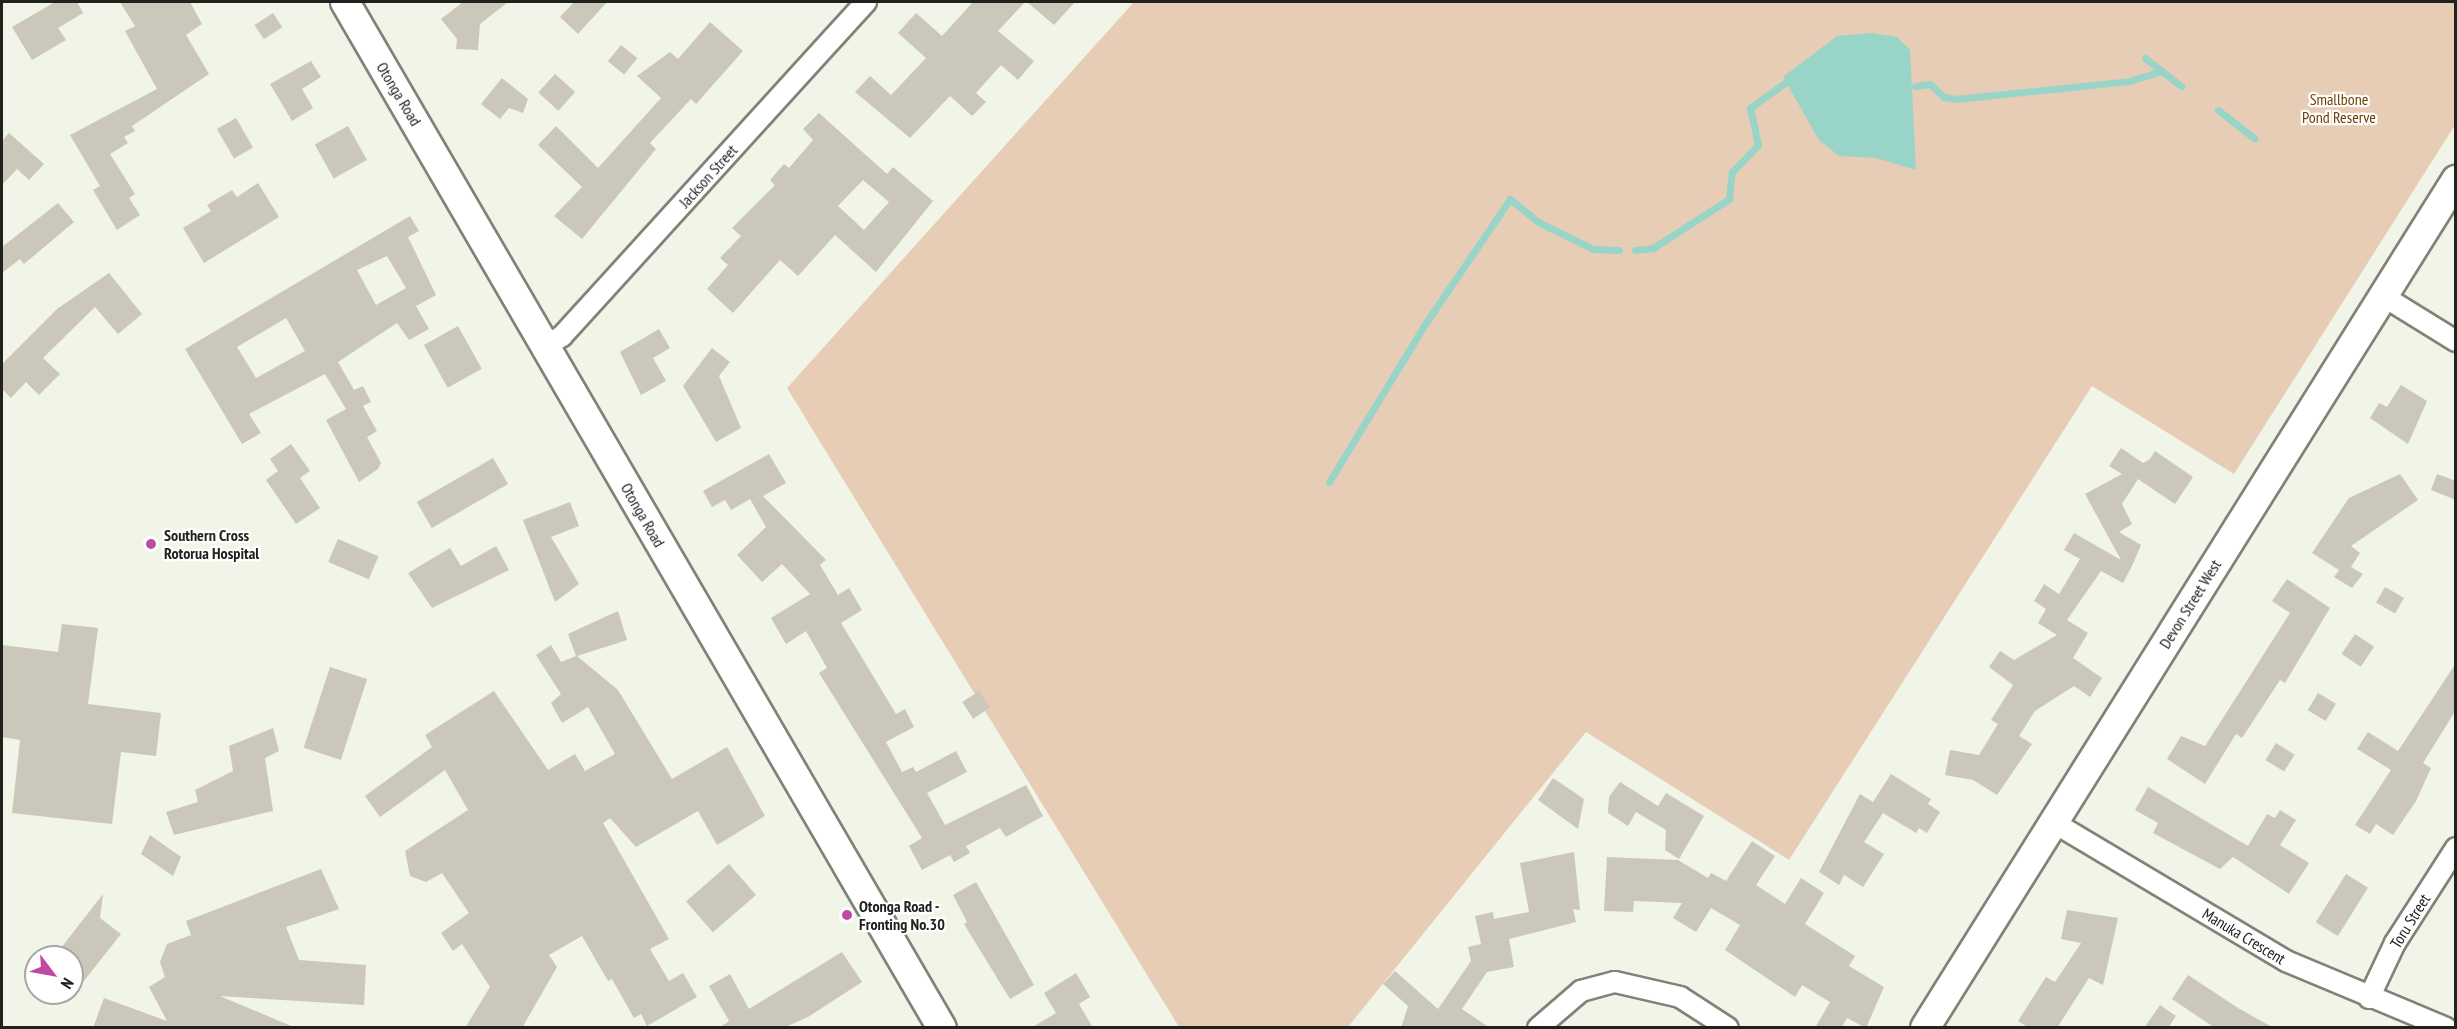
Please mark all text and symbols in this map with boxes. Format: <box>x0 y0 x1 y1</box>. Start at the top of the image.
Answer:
street label: Otonga Road <box>372 59 426 129</box>
park label: Smallbone Pond Reserve <box>2302 89 2376 127</box>
street label: Jackson Street <box>675 141 741 211</box>
street label: Otonga Road <box>617 479 669 551</box>
place label: Southern Cross Rotorua Hospital <box>164 525 259 563</box>
marker: Southern Cross Rotorua Hospital <box>142 535 160 553</box>
street label: Devon Street West <box>2155 556 2225 652</box>
street label: Toru Street <box>2386 890 2434 952</box>
place label: Otonga Road - Fronting No.30 <box>859 896 945 934</box>
street label: Manuka Crescent <box>2199 904 2289 968</box>
marker: Otonga Road - Fronting No.30 <box>840 908 854 922</box>
north arrow <box>24 945 84 1005</box>
text: N <box>57 975 78 992</box>

